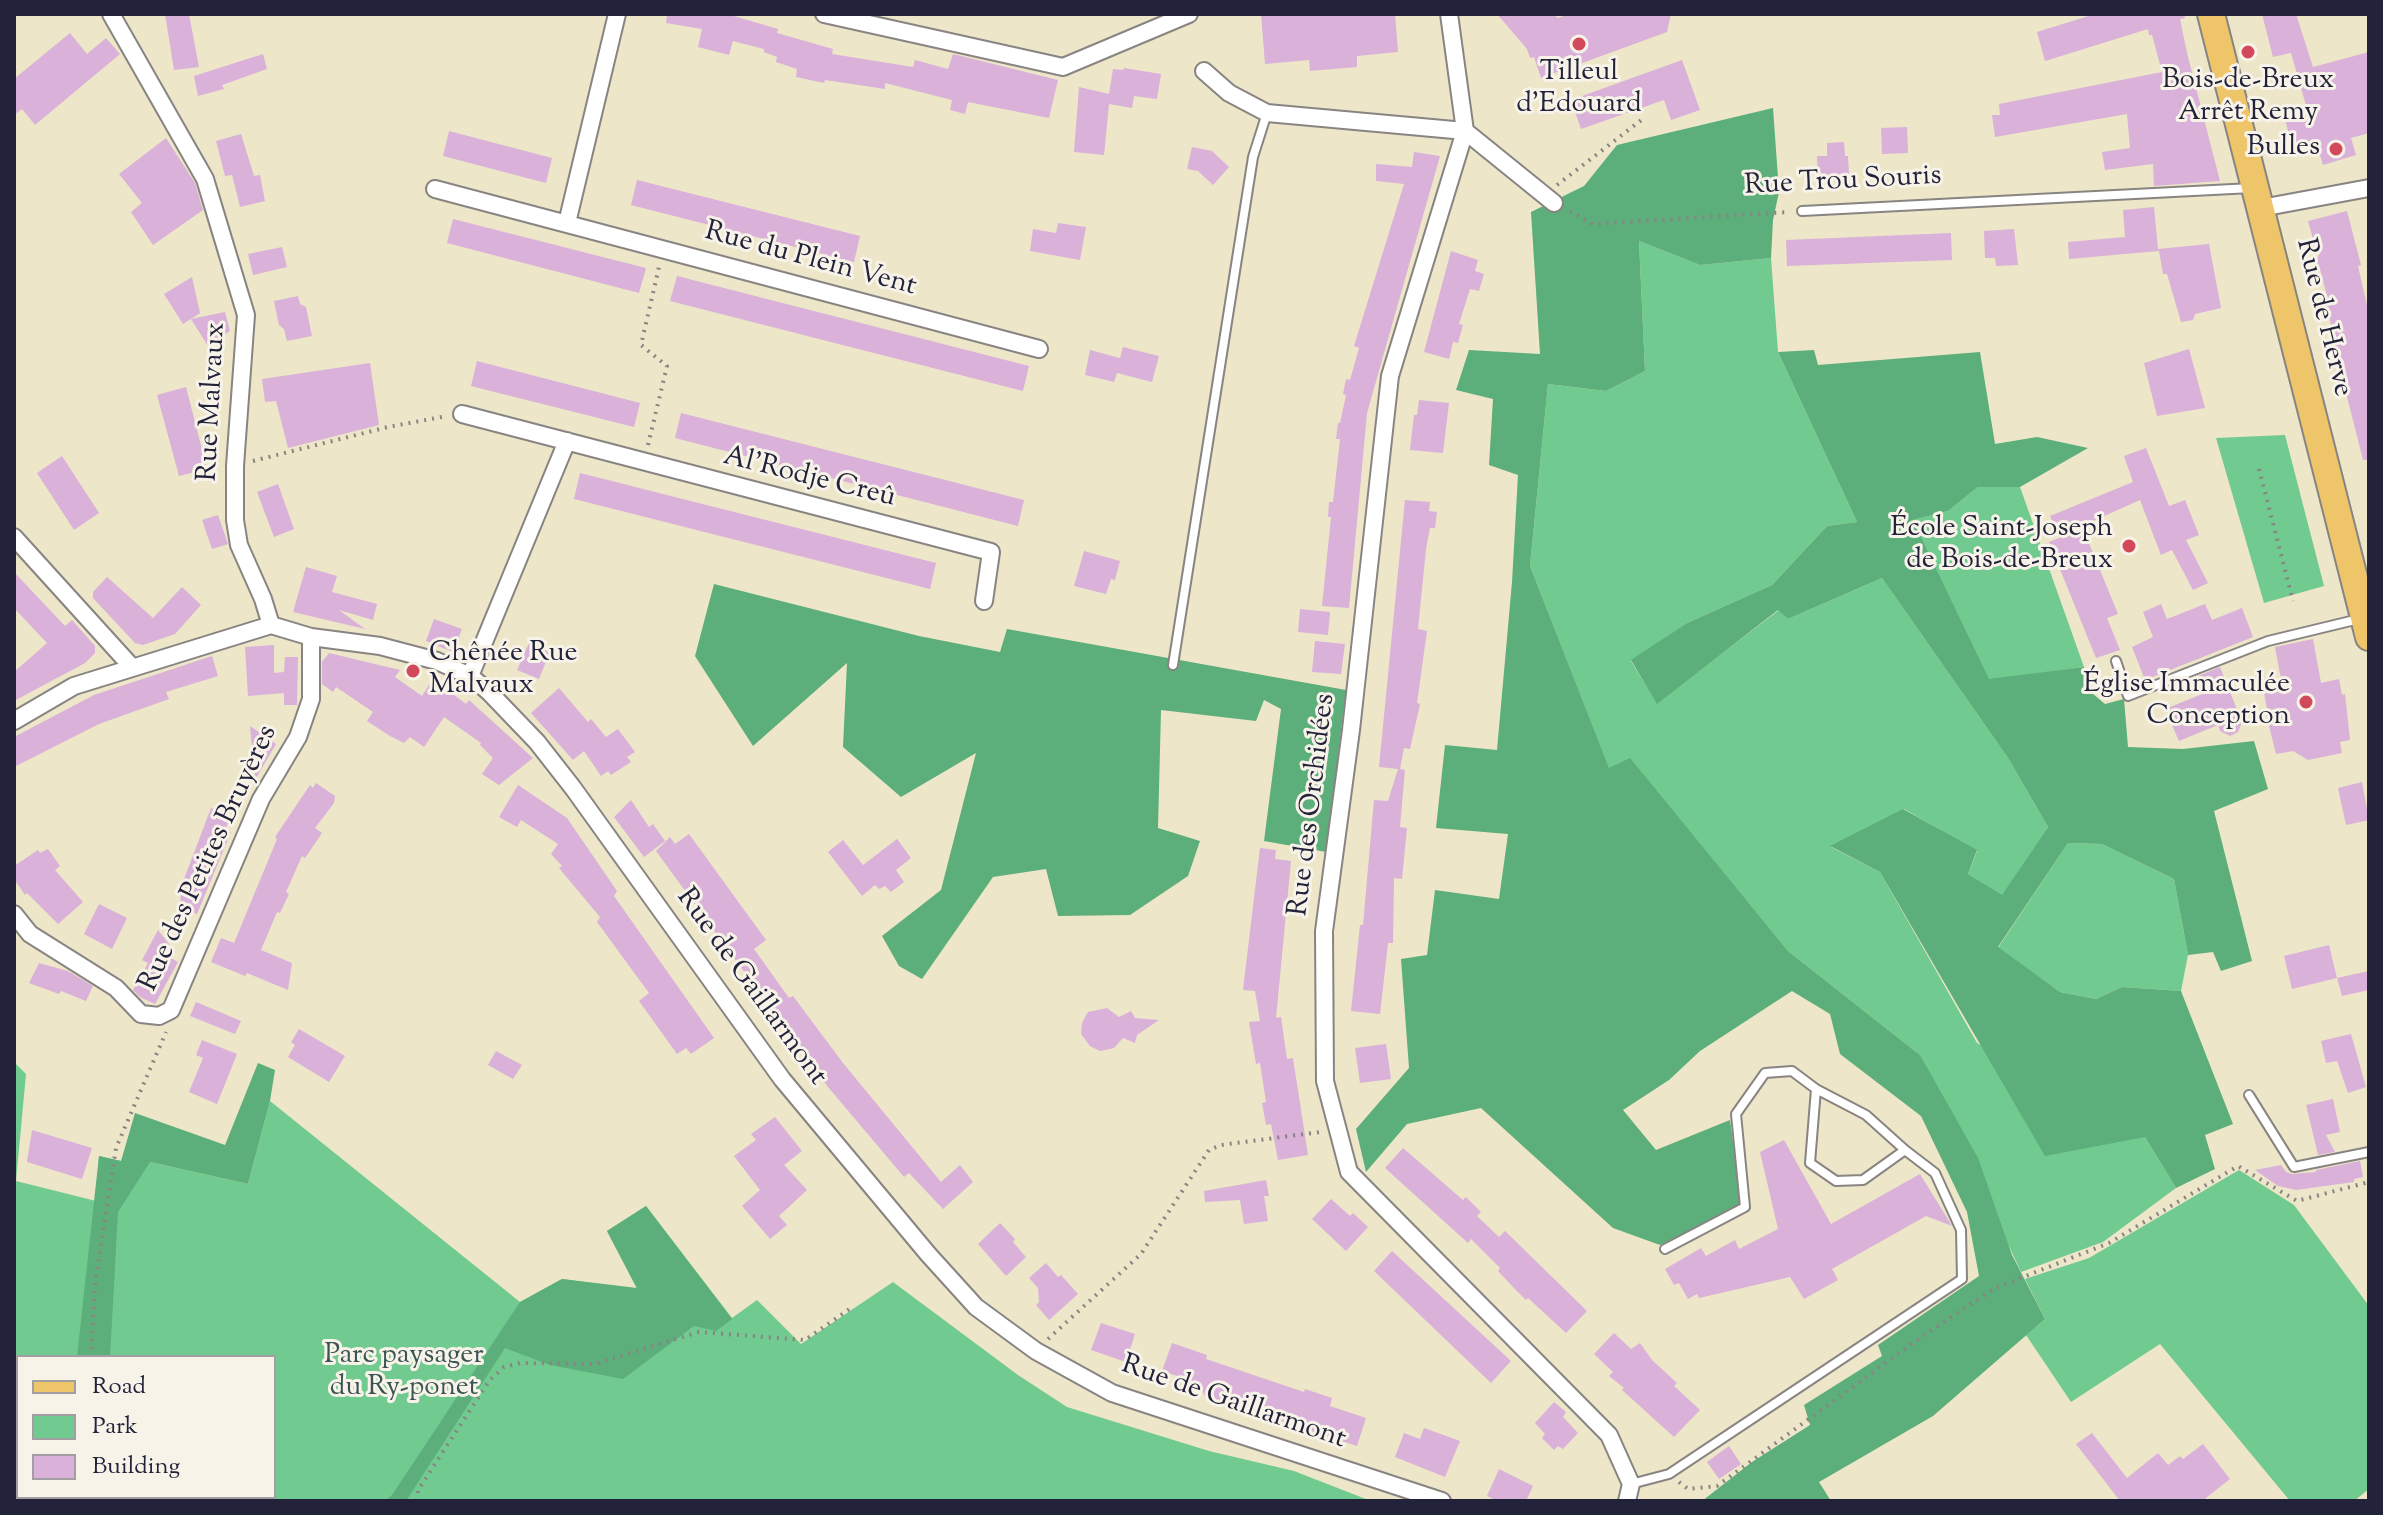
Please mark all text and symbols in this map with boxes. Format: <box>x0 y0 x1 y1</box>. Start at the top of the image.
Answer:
marker: Tilleul d'Edouard <box>1570 35 1588 53</box>
marker: Bois-de-Breux Arrêt Remy <box>2239 43 2257 61</box>
place label: Tilleul d'Edouard <box>1516 57 1642 123</box>
place label: Bois-de-Breux Arrêt Remy <box>2162 65 2334 131</box>
place label: Bulles <box>2247 132 2320 166</box>
marker: Bulles <box>2327 140 2345 158</box>
street label: Rue Trou Souris <box>1744 161 1942 205</box>
street label: Rue du Plein Vent <box>701 217 919 305</box>
street label: Rue de Herve <box>2286 236 2358 400</box>
street label: Rue Malvaux <box>193 322 235 482</box>
street label: Al'Rodje Creû <box>719 441 899 517</box>
place label: École Saint-Joseph de Bois-de-Breux <box>1891 513 2113 579</box>
marker: École Saint-Joseph de Bois-de-Breux <box>2120 537 2138 555</box>
place label: Chênée Rue Malvaux <box>429 638 578 704</box>
marker: Chênée Rue Malvaux <box>404 662 422 680</box>
place label: Église Immaculée Conception <box>2083 669 2290 735</box>
street label: Rue des Orchidées <box>1284 692 1344 918</box>
marker: Église Immaculée Conception <box>2297 693 2315 711</box>
street label: Rue des Petites Bruyères <box>134 721 286 997</box>
street label: Rue de Gaillarmont <box>667 883 833 1093</box>
park label: Parc paysager du Ry-ponet <box>324 1340 484 1406</box>
street label: Rue de Gaillarmont <box>1116 1350 1350 1458</box>
legend <box>16 1355 276 1499</box>
text: Road <box>92 1370 146 1404</box>
text: Park <box>92 1410 138 1444</box>
text: Building <box>92 1450 180 1484</box>

